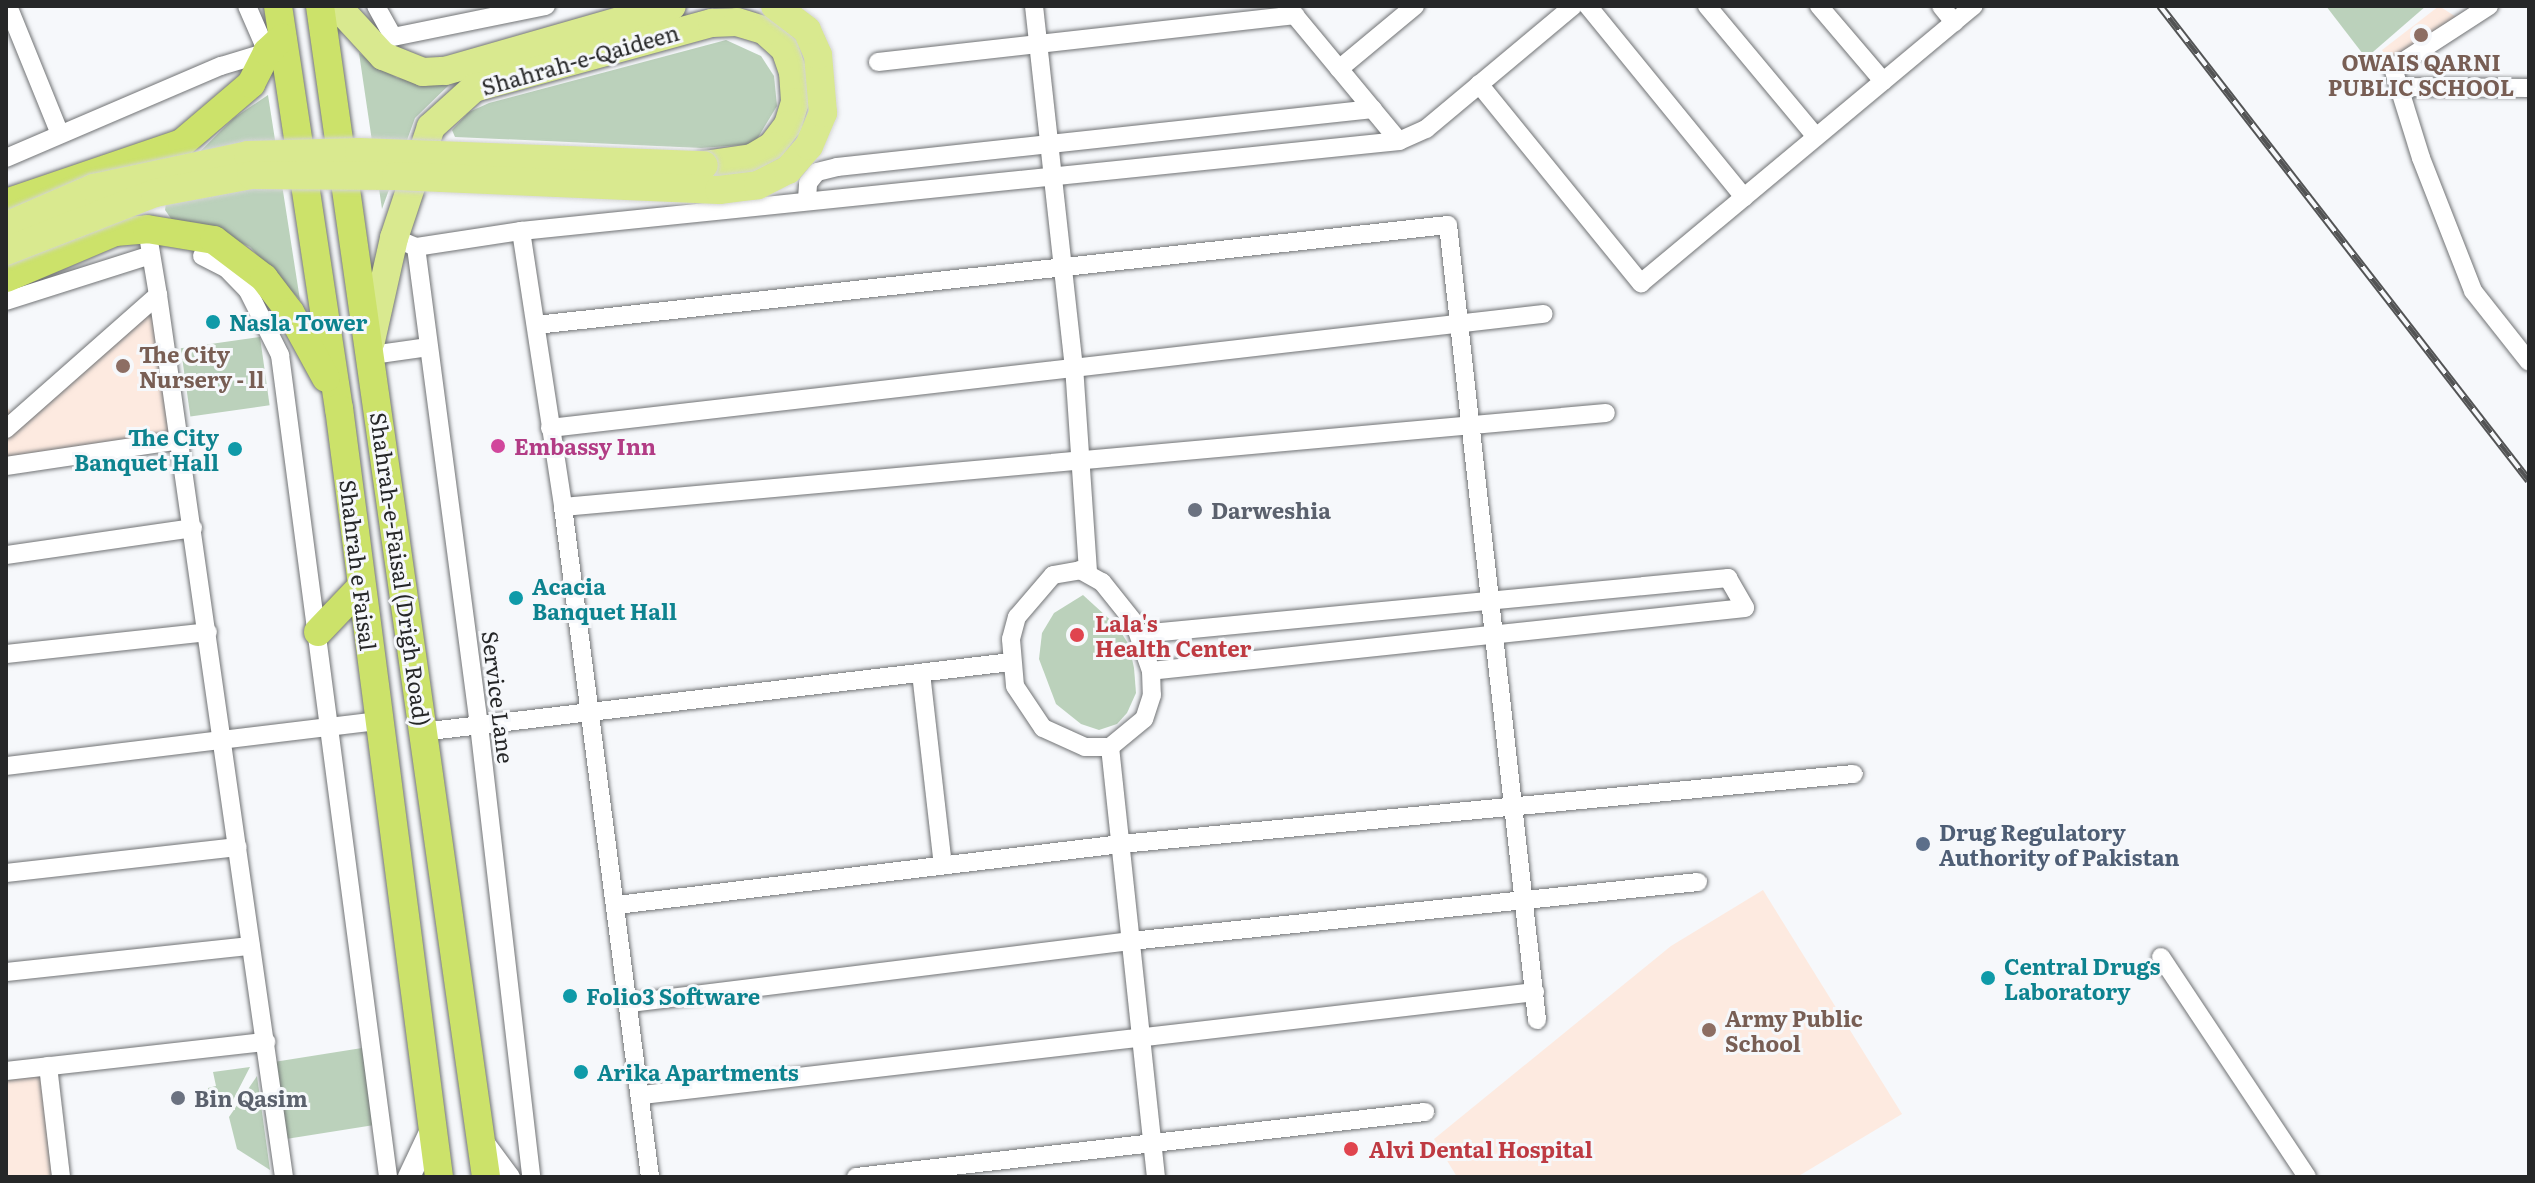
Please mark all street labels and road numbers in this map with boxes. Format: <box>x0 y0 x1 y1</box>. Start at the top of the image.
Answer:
street label: Shahrah-e-Qaideen <box>478 18 682 100</box>
street label: Shahrah-e-Faisal (Drigh Road) <box>366 410 436 728</box>
street label: Shahrah e Faisal <box>335 478 383 652</box>
street label: Service Lane <box>478 629 520 765</box>

